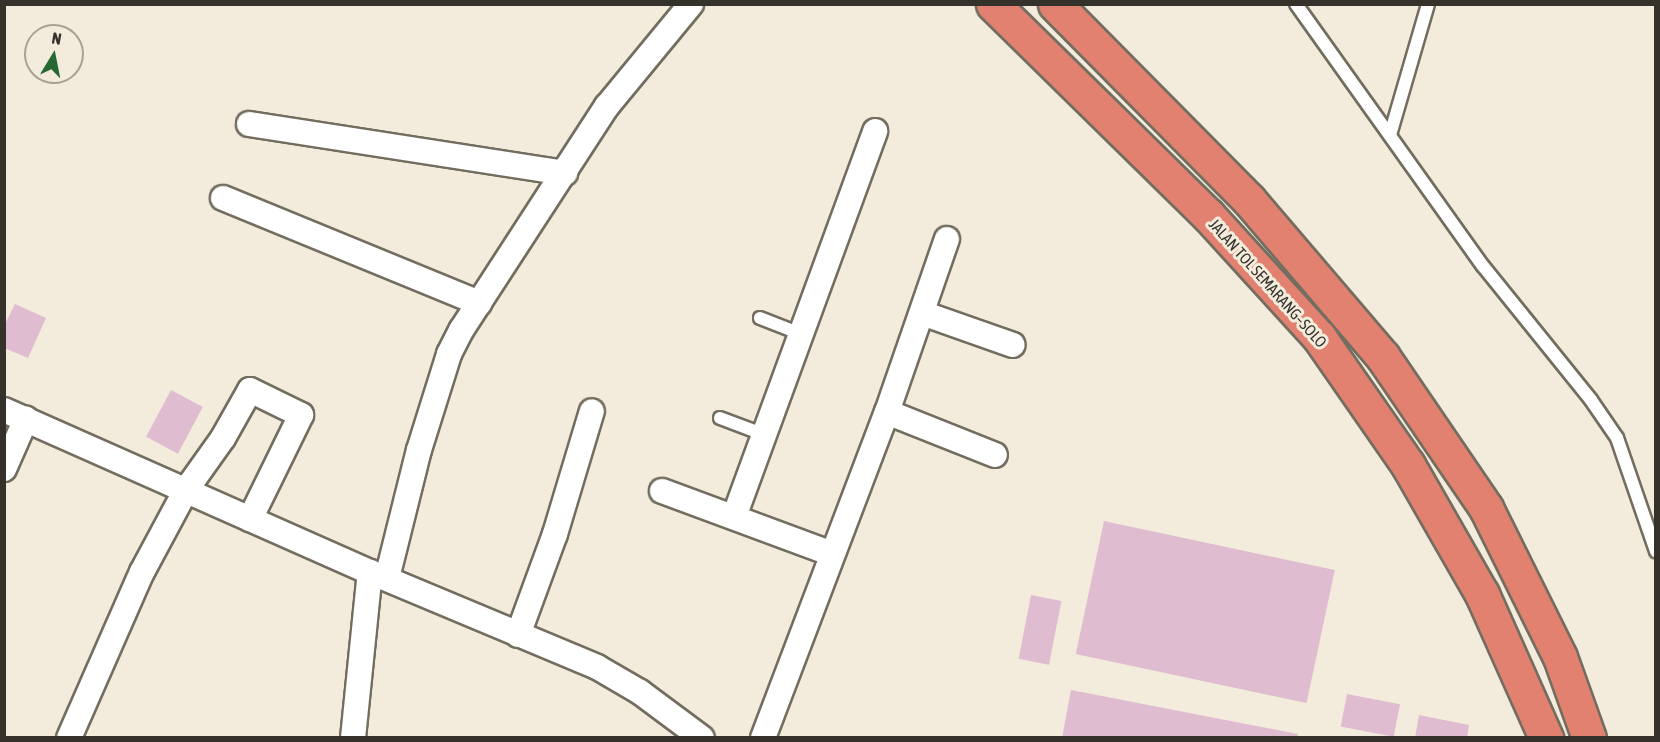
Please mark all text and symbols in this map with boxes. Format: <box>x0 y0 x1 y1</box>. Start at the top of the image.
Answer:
north arrow <box>24 24 84 84</box>
text: N <box>51 29 63 48</box>
street label: JALAN TOL SEMARANG–SOLO <box>1205 215 1331 351</box>

